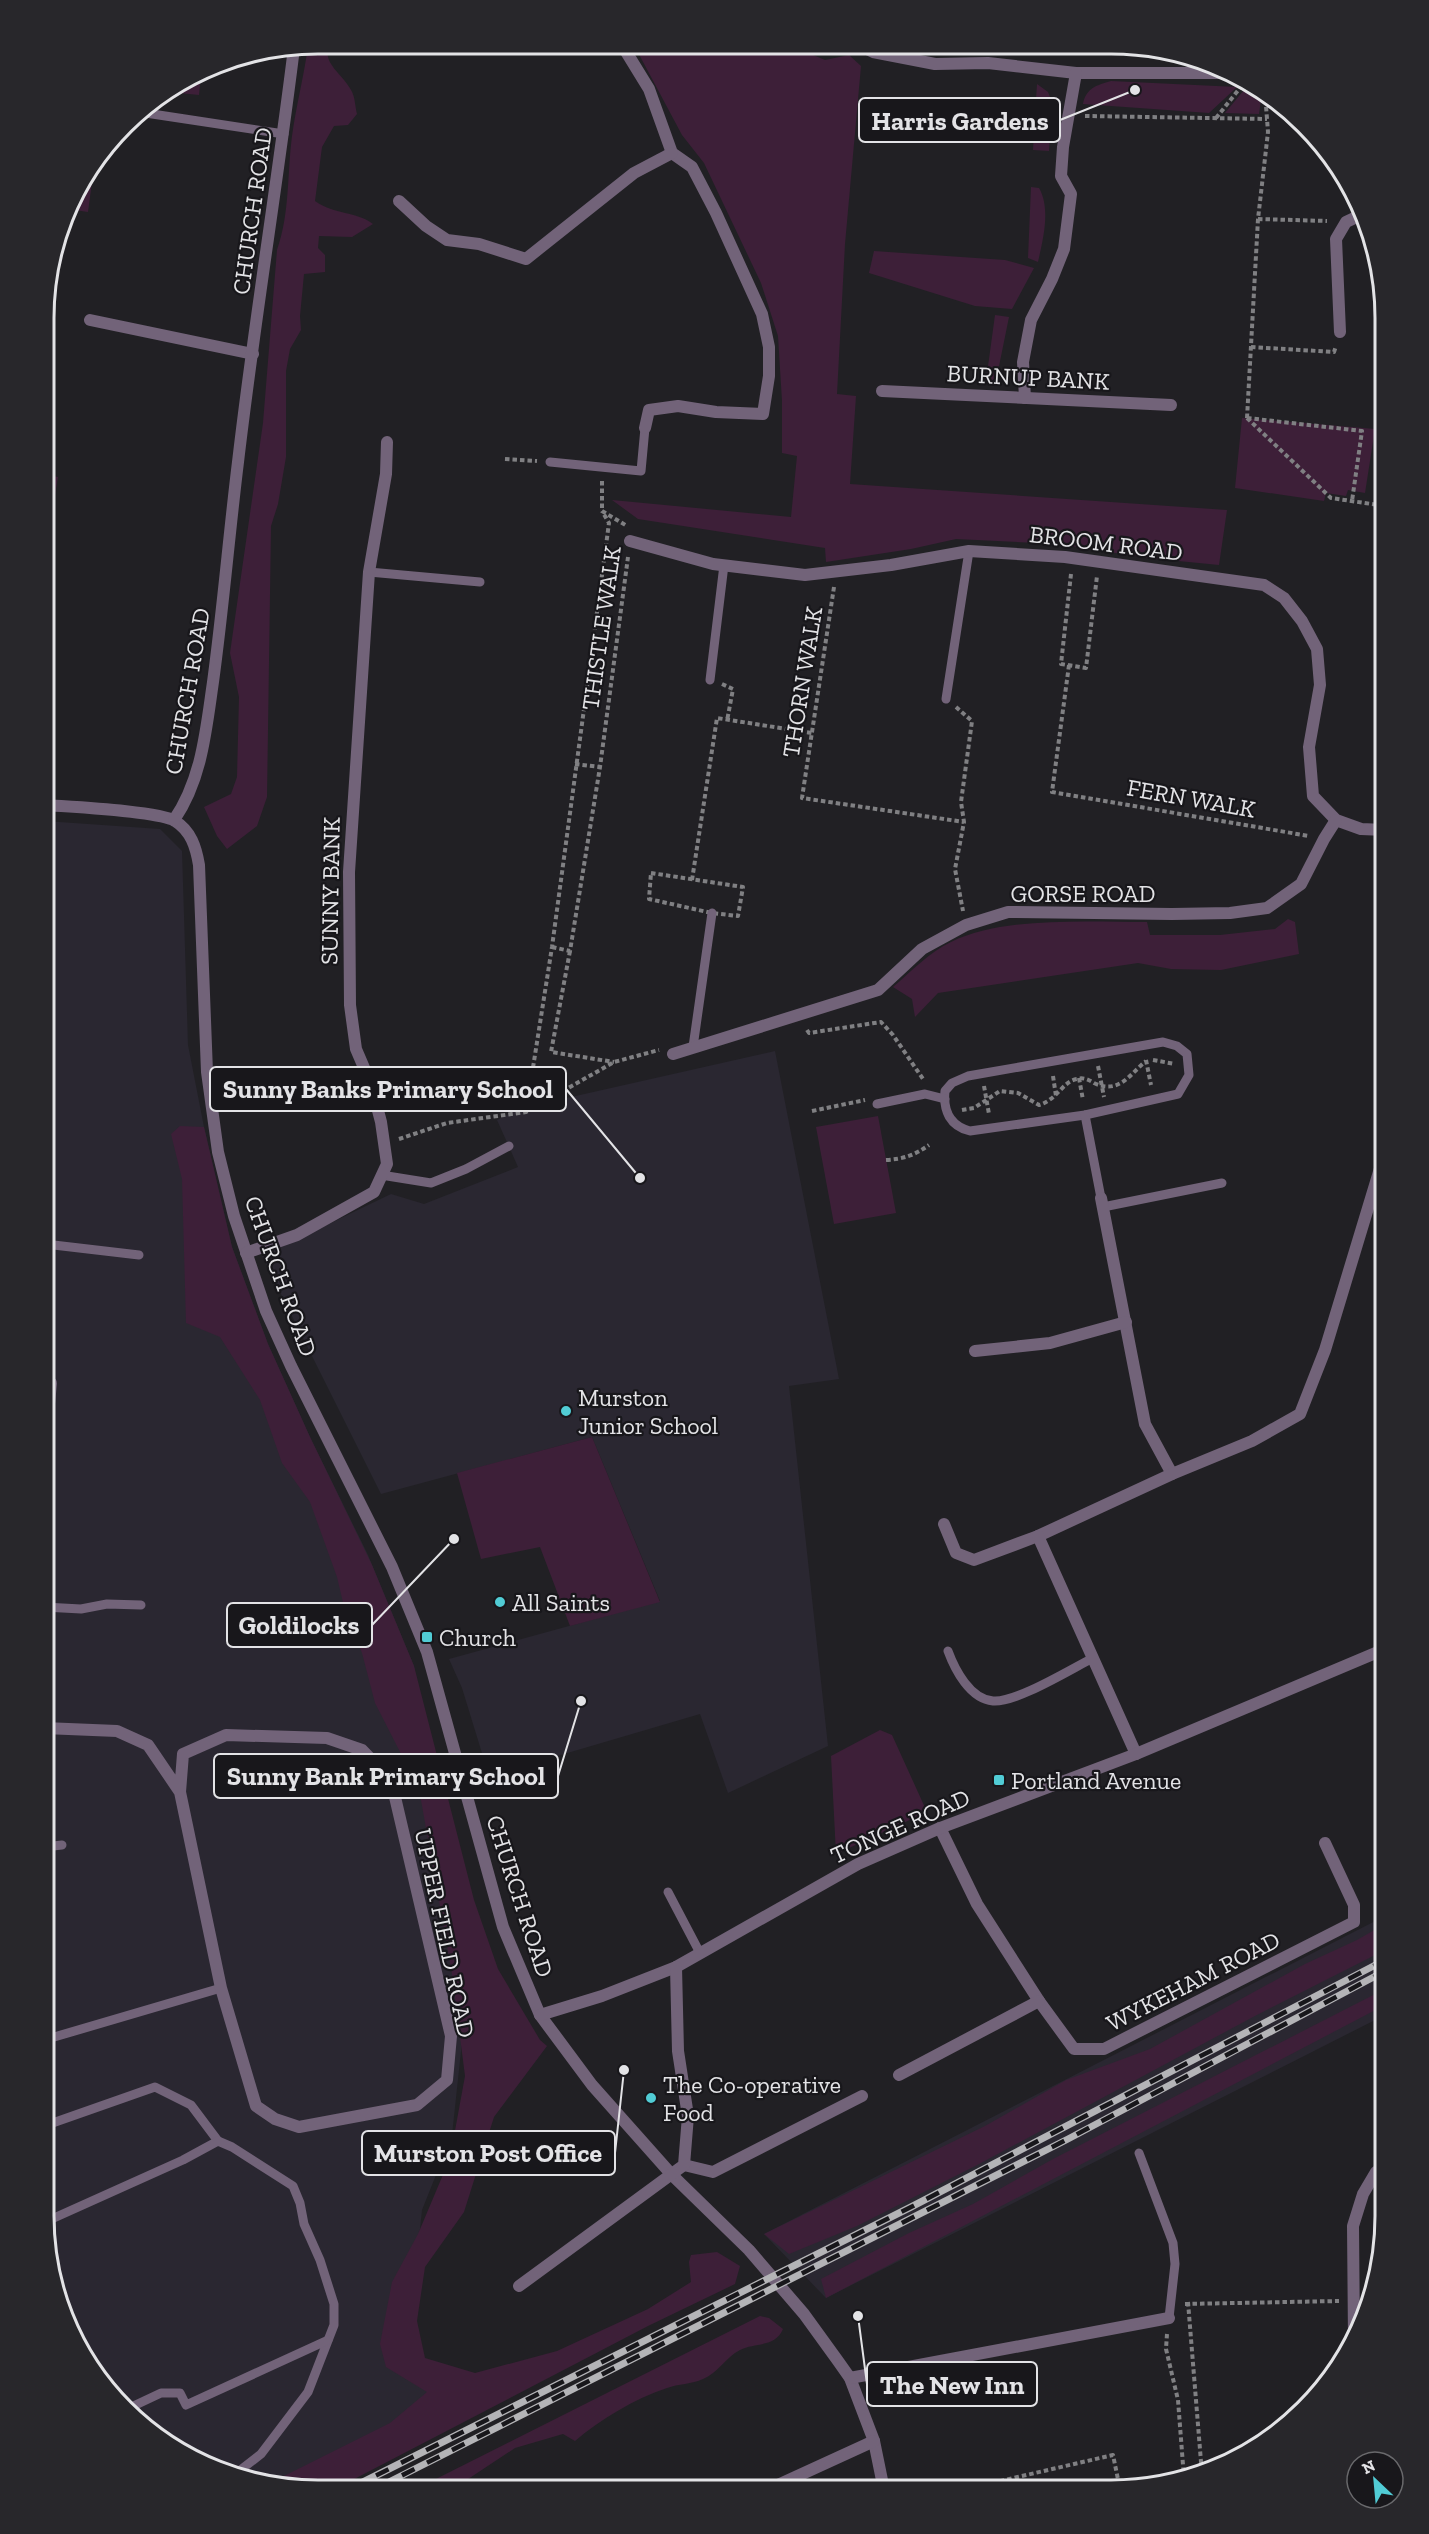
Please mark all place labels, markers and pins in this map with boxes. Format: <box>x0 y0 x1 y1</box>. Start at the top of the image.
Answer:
callout: Harris Gardens <box>859 98 1060 142</box>
callout: Sunny Banks Primary School <box>210 1067 566 1111</box>
place label: Murston Junior School <box>578 1383 718 1440</box>
marker: Murston Junior School <box>559 1404 573 1418</box>
place label: All Saints <box>512 1588 610 1617</box>
marker: All Saints <box>493 1595 507 1609</box>
callout: Goldilocks <box>227 1603 372 1647</box>
place label: Church <box>439 1623 517 1652</box>
marker: Church <box>420 1630 434 1644</box>
callout: Sunny Bank Primary School <box>214 1754 558 1798</box>
place label: Portland Avenue <box>1011 1766 1181 1795</box>
marker: Portland Avenue <box>992 1773 1006 1787</box>
place label: The Co-operative Food <box>663 2070 841 2127</box>
marker: The Co-operative Food <box>644 2091 658 2105</box>
callout: Murston Post Office <box>362 2131 615 2175</box>
callout: The New Inn <box>867 2362 1037 2406</box>

